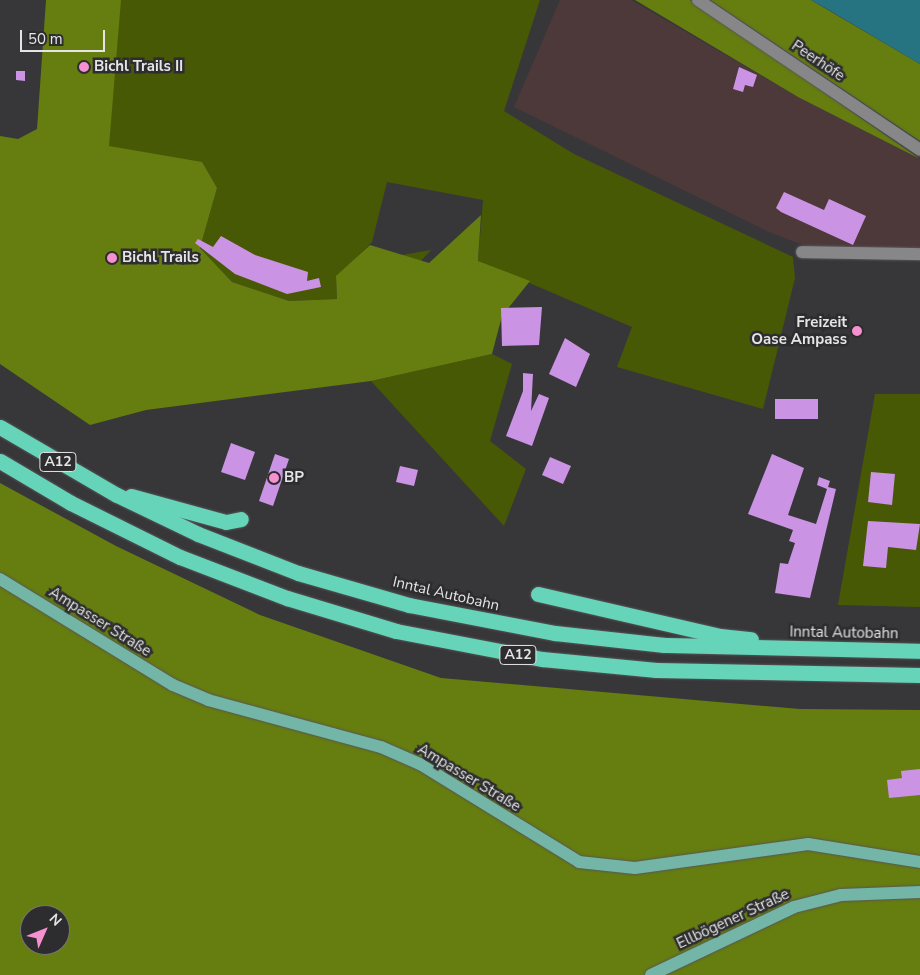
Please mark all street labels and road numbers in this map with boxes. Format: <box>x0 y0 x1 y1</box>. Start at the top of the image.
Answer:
street label: Peerhöfe <box>788 37 848 85</box>
road number: A12 <box>39 451 77 474</box>
street label: Inntal Autobahn <box>391 573 501 615</box>
street label: Ampasser Straße <box>46 583 154 661</box>
street label: Inntal Autobahn <box>789 623 899 643</box>
road number: A12 <box>499 644 537 666</box>
street label: Ampasser Straße <box>414 740 524 816</box>
street label: Ellbögener Straße <box>674 885 792 953</box>

